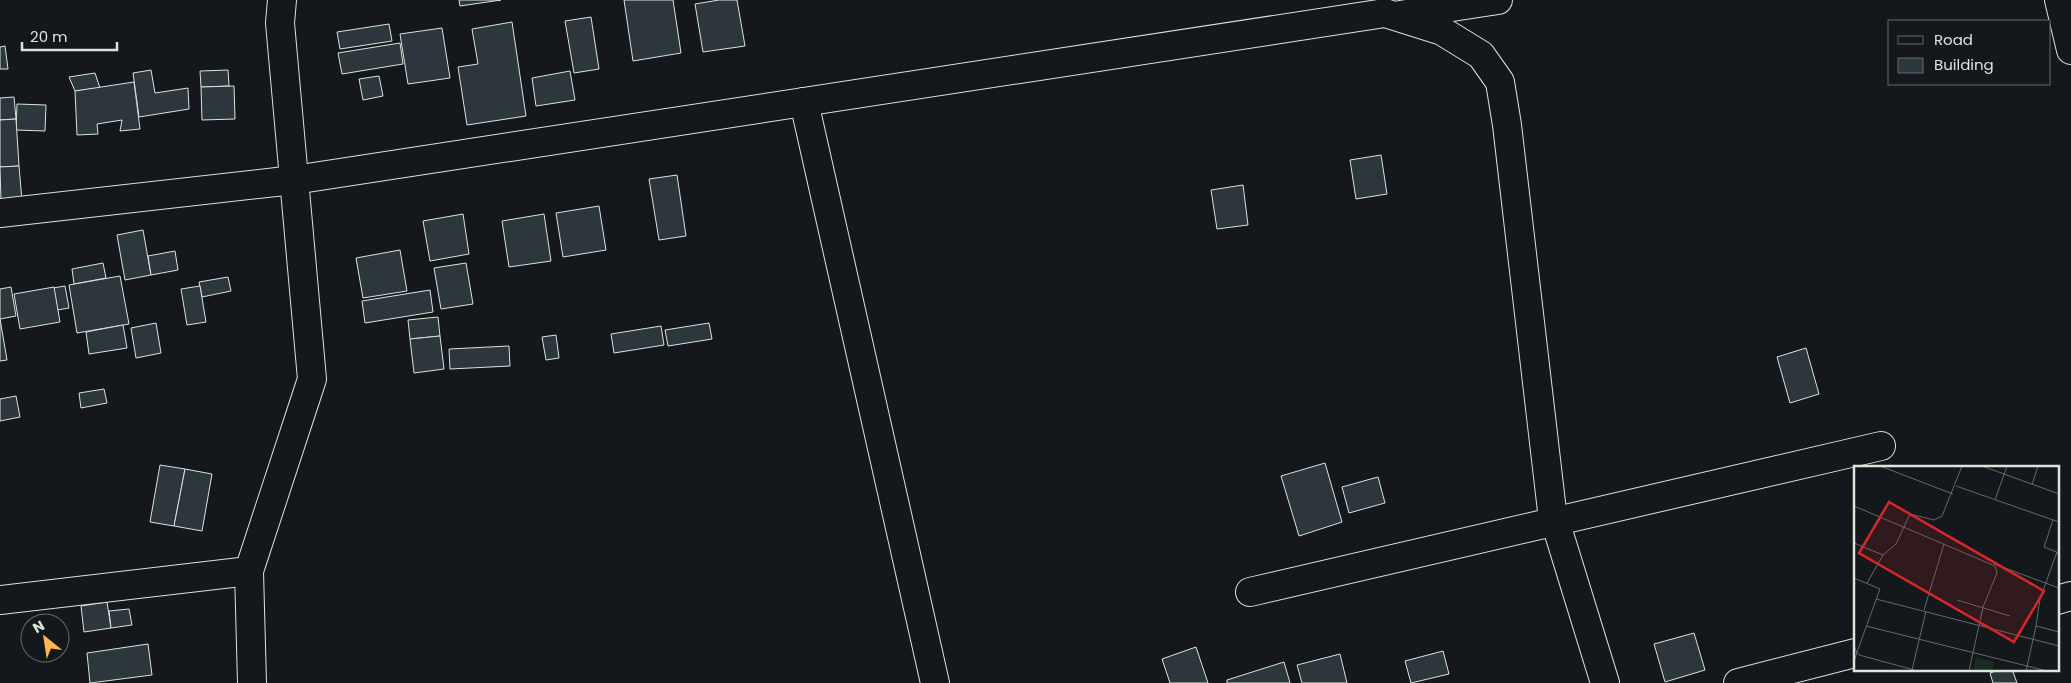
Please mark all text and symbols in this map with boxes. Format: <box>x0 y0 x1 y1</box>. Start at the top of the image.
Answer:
scale bar <box>22 20 118 52</box>
legend <box>1888 20 2051 85</box>
text: 20 m <box>30 26 68 47</box>
text: Road <box>1934 29 1973 50</box>
text: Building <box>1934 54 1994 75</box>
inset map <box>1854 466 2058 670</box>
north arrow <box>20 613 70 663</box>
text: N <box>29 615 48 638</box>

